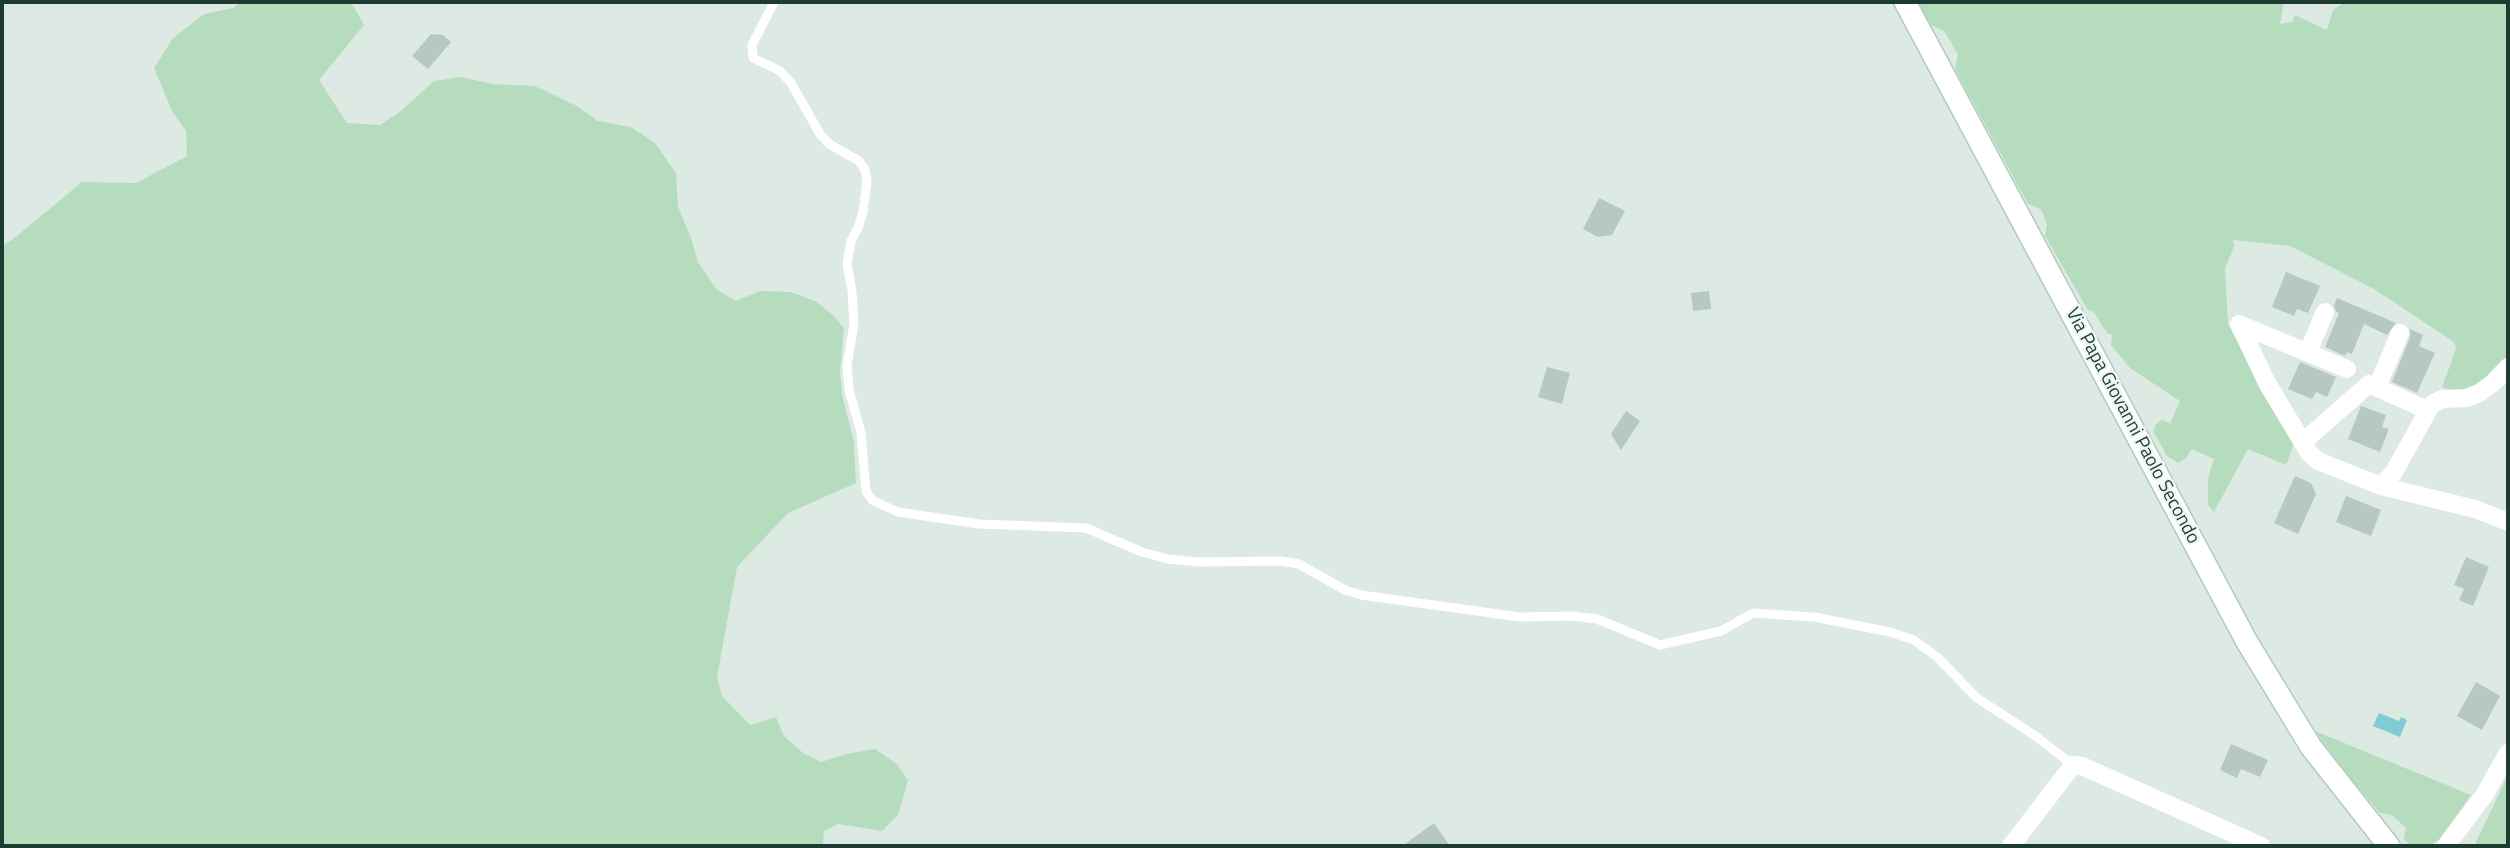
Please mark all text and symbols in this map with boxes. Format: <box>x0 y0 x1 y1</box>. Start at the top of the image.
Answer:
street label: Via Papa Giovanni Paolo Secondo <box>2060 304 2204 548</box>

